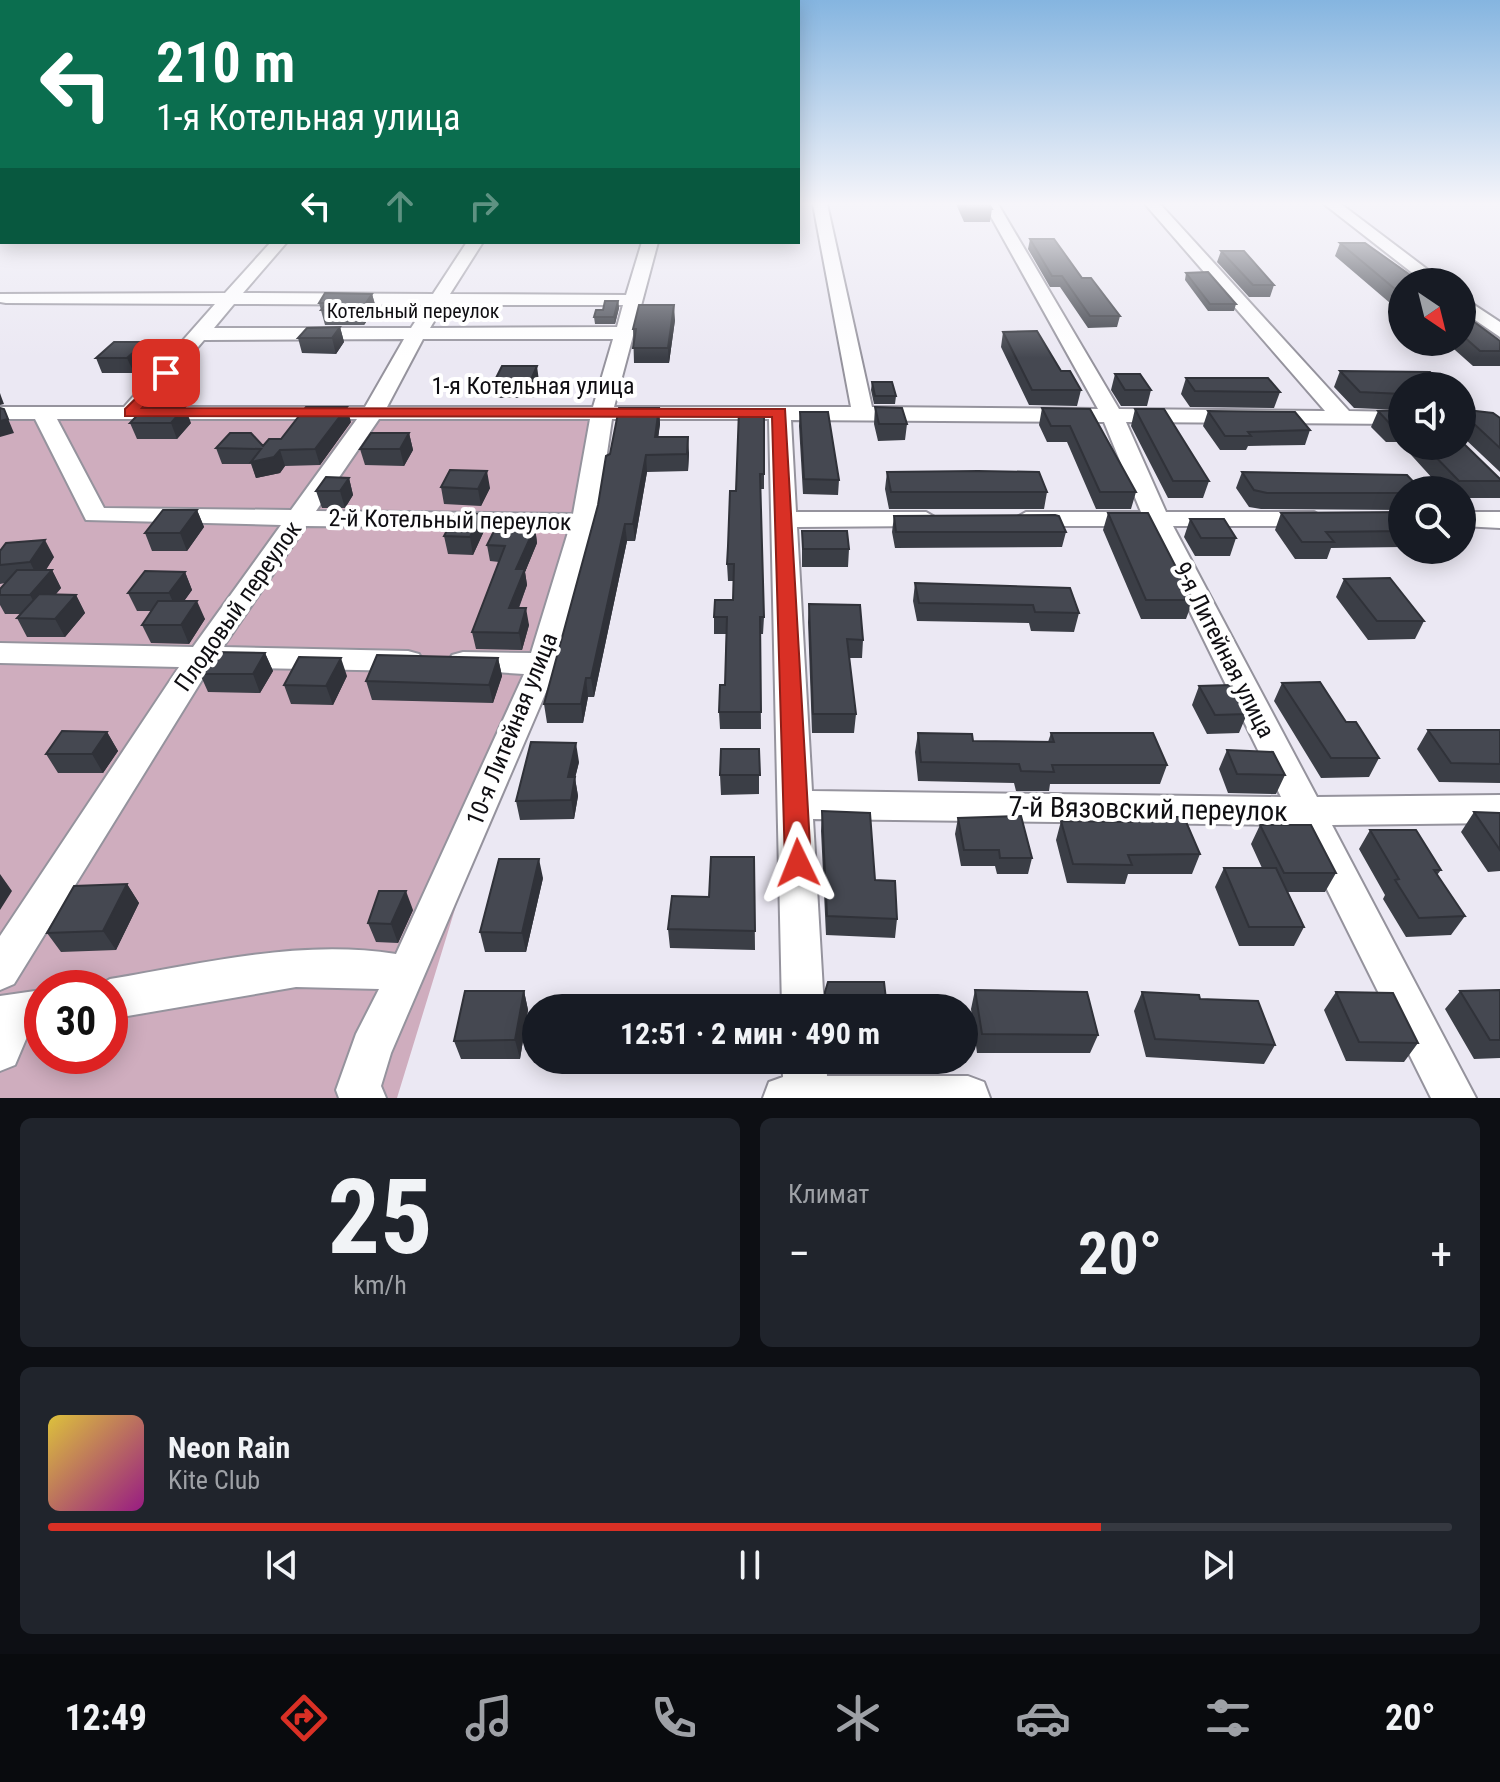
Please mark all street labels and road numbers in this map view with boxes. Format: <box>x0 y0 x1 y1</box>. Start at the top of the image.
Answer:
street label: Котельный переулок <box>327 299 500 323</box>
street label: 1-я Котельная улица <box>432 372 634 400</box>
street label: 2-й Котельный переулок <box>328 504 572 536</box>
street label: Плодовый переулок <box>169 515 307 696</box>
street label: 9-я Литейная улица <box>1168 557 1280 743</box>
street label: 10-я Литейная улица <box>461 629 563 829</box>
street label: 7-й Вязовский переулок <box>1008 790 1288 828</box>

